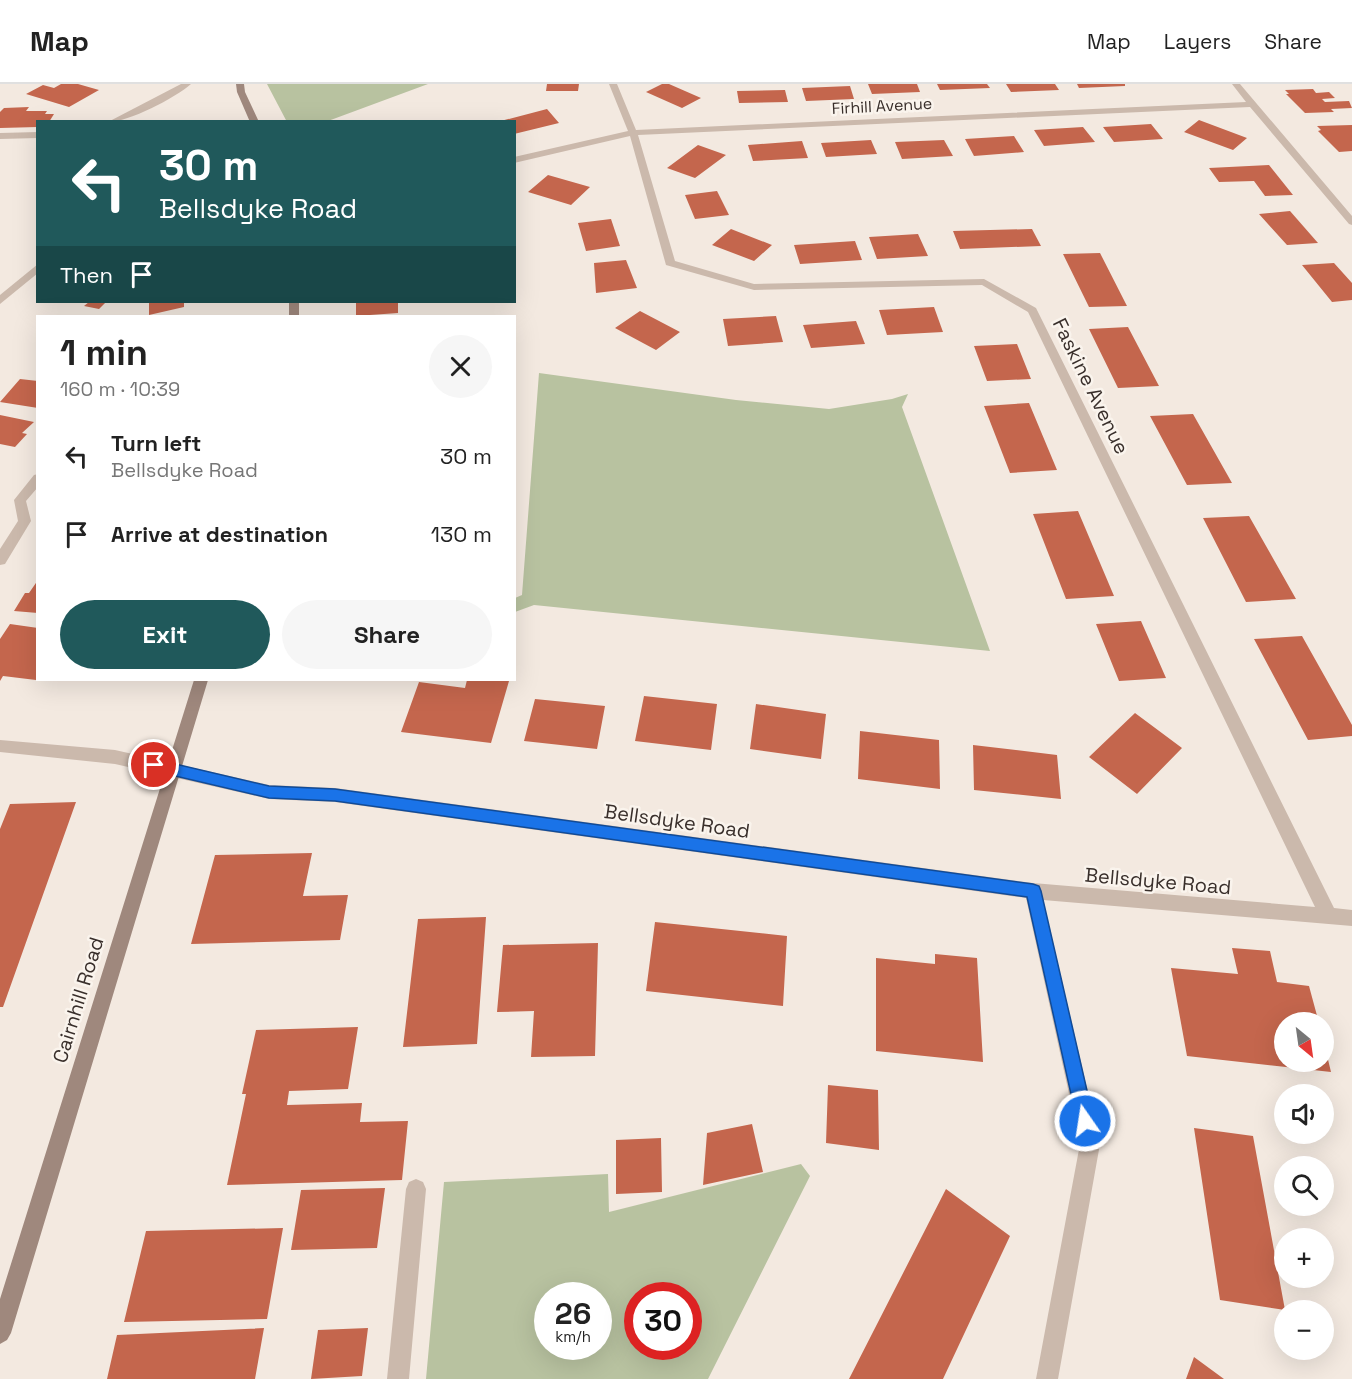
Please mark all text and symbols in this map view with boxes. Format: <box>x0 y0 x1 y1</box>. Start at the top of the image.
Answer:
text: Map <box>30 23 89 59</box>
text: Map <box>1087 28 1131 55</box>
text: Layers <box>1164 28 1231 55</box>
text: Share <box>1264 28 1322 55</box>
street label: Firhill Avenue <box>831 93 933 119</box>
text: 30 m <box>159 139 258 192</box>
icon: left <box>60 144 138 222</box>
text: Bellsdyke Road <box>159 191 357 226</box>
icon: arrive <box>125 258 158 291</box>
text: Then <box>60 261 113 289</box>
street label: Faskine Avenue <box>1047 314 1135 458</box>
text: 1 min <box>60 330 148 376</box>
button: close <box>429 335 492 398</box>
text: 160 m · 10:39 <box>60 376 180 402</box>
text: Turn left <box>111 429 201 457</box>
icon: left <box>60 440 93 473</box>
text: 30 m <box>440 442 492 470</box>
text: Bellsdyke Road <box>111 457 258 483</box>
icon: arrive <box>60 518 93 551</box>
text: Arrive at destination <box>111 520 328 548</box>
text: 130 m <box>431 520 492 548</box>
button: Exit <box>60 600 270 669</box>
button: Share <box>282 600 492 669</box>
pin <box>128 739 179 790</box>
icon: arrive <box>137 748 170 781</box>
street label: Bellsdyke Road <box>602 798 752 844</box>
street label: Bellsdyke Road <box>1084 862 1232 900</box>
street label: Cairnhill Road <box>47 934 109 1066</box>
north arrow <box>1274 1012 1334 1072</box>
map controls <box>1274 1012 1334 1360</box>
button: sound <box>1274 1084 1334 1144</box>
position arrow <box>1053 1089 1117 1153</box>
button: search <box>1274 1156 1334 1216</box>
button: + <box>1274 1228 1334 1288</box>
speed limit sign: 30 <box>624 1282 702 1360</box>
text: 26 <box>555 1294 591 1333</box>
button: − <box>1274 1300 1334 1360</box>
text: km/h <box>555 1327 591 1346</box>

